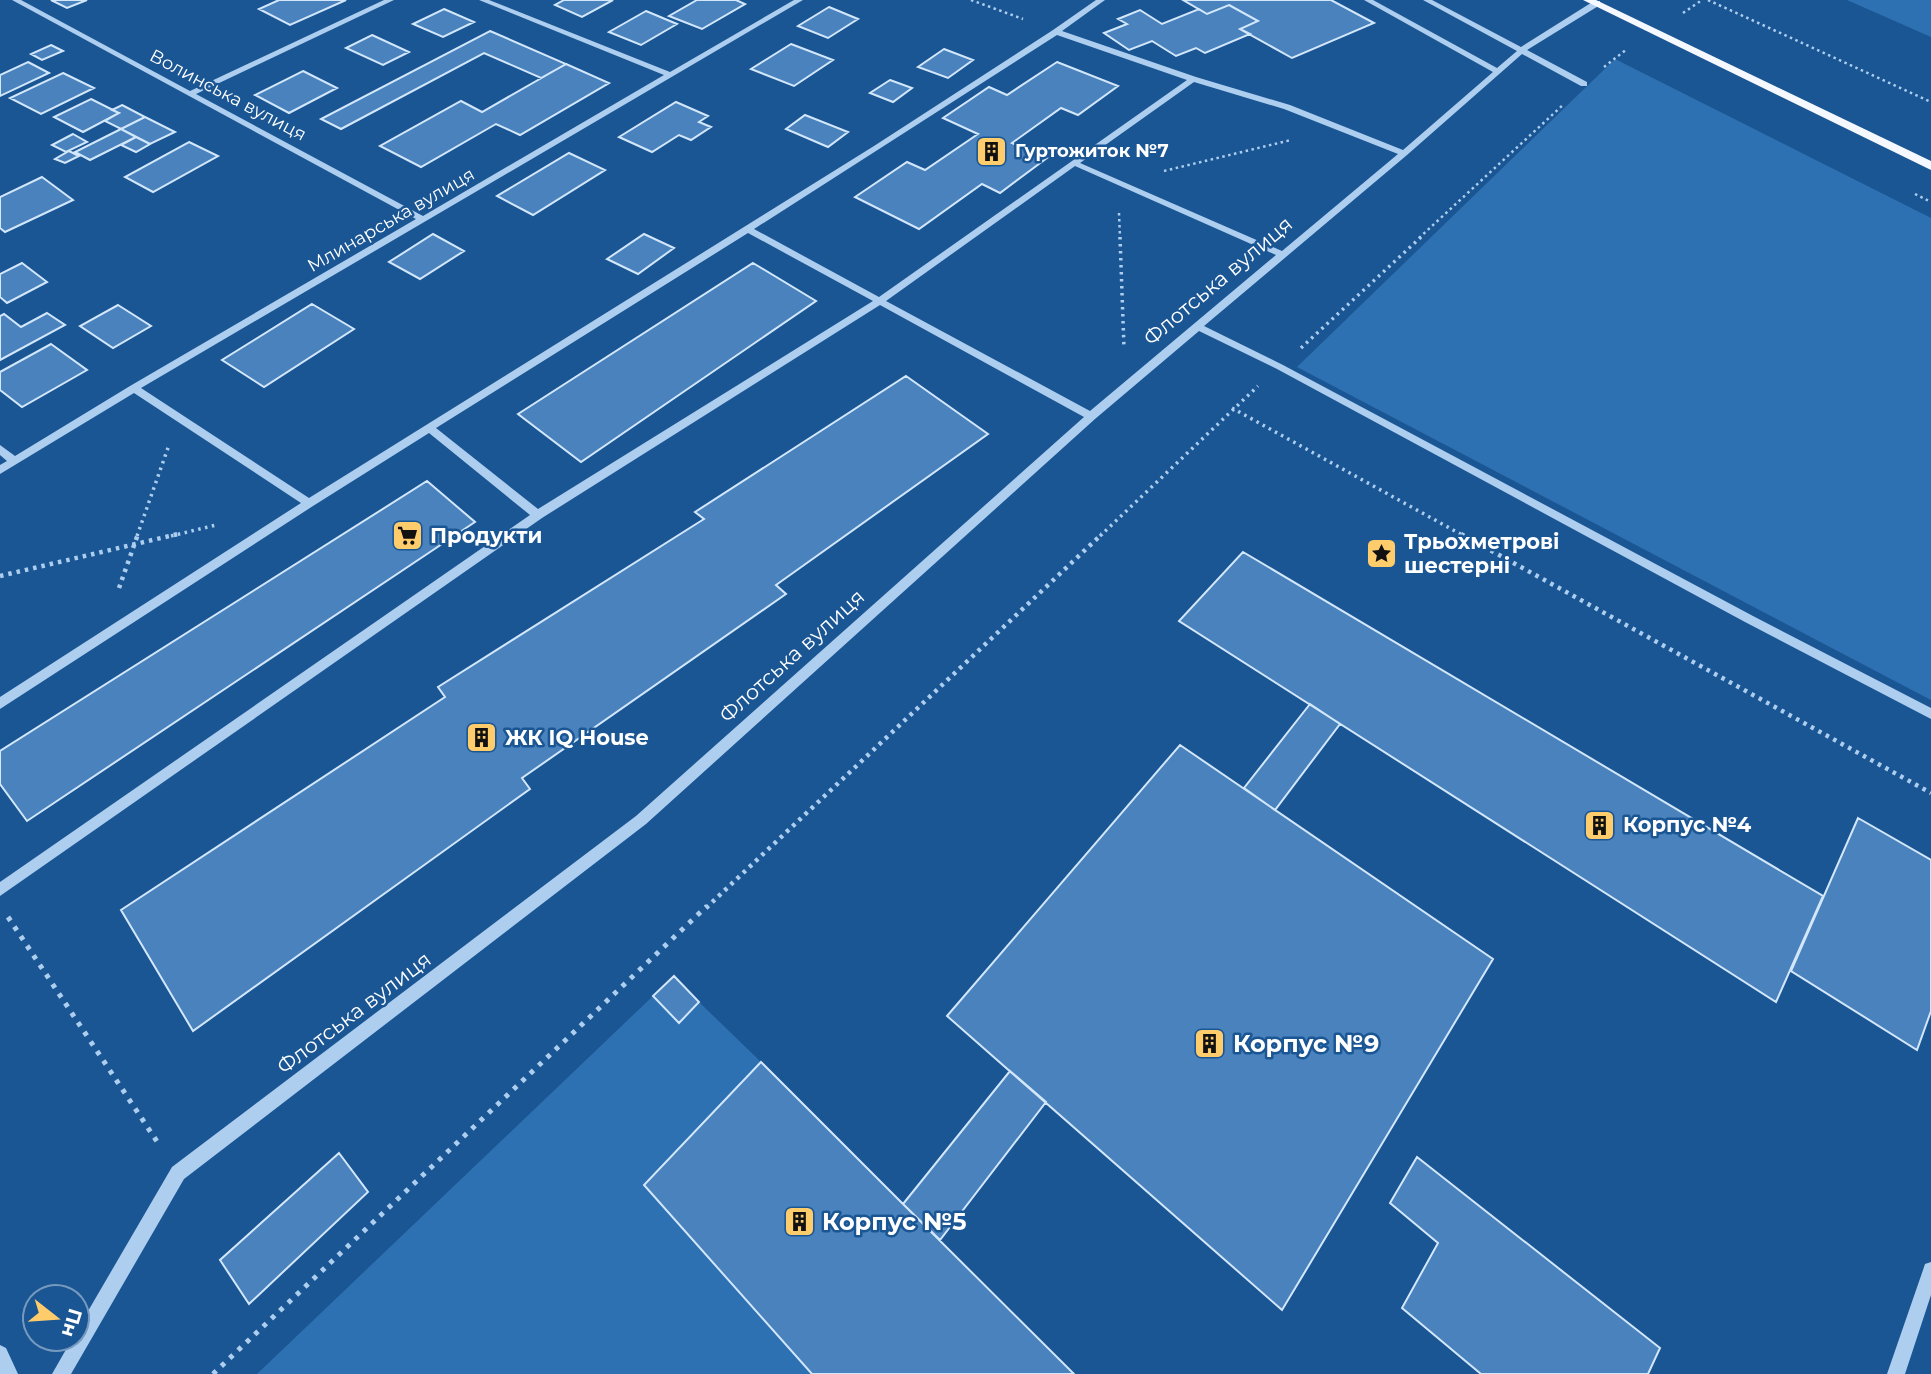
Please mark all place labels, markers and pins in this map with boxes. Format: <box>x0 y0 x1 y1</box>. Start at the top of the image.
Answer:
building icon: Гуртожиток №7 <box>975 134 1009 168</box>
place label: Гуртожиток №7 <box>1015 140 1169 162</box>
supermarket icon: Продукти <box>390 519 424 553</box>
place label: Продукти <box>430 523 542 548</box>
place label: Трьохметрові шестерні <box>1404 529 1560 578</box>
place icon: Трьохметрові шестерні <box>1364 537 1398 571</box>
building icon: ЖК IQ House <box>465 721 499 755</box>
place label: ЖК IQ House <box>505 725 649 750</box>
building icon: Корпус №4 <box>1583 808 1617 842</box>
place label: Корпус №4 <box>1623 812 1752 837</box>
building icon: Корпус №9 <box>1193 1027 1227 1061</box>
place label: Корпус №9 <box>1233 1029 1379 1058</box>
building icon: Корпус №5 <box>782 1205 816 1239</box>
place label: Корпус №5 <box>822 1207 967 1236</box>

